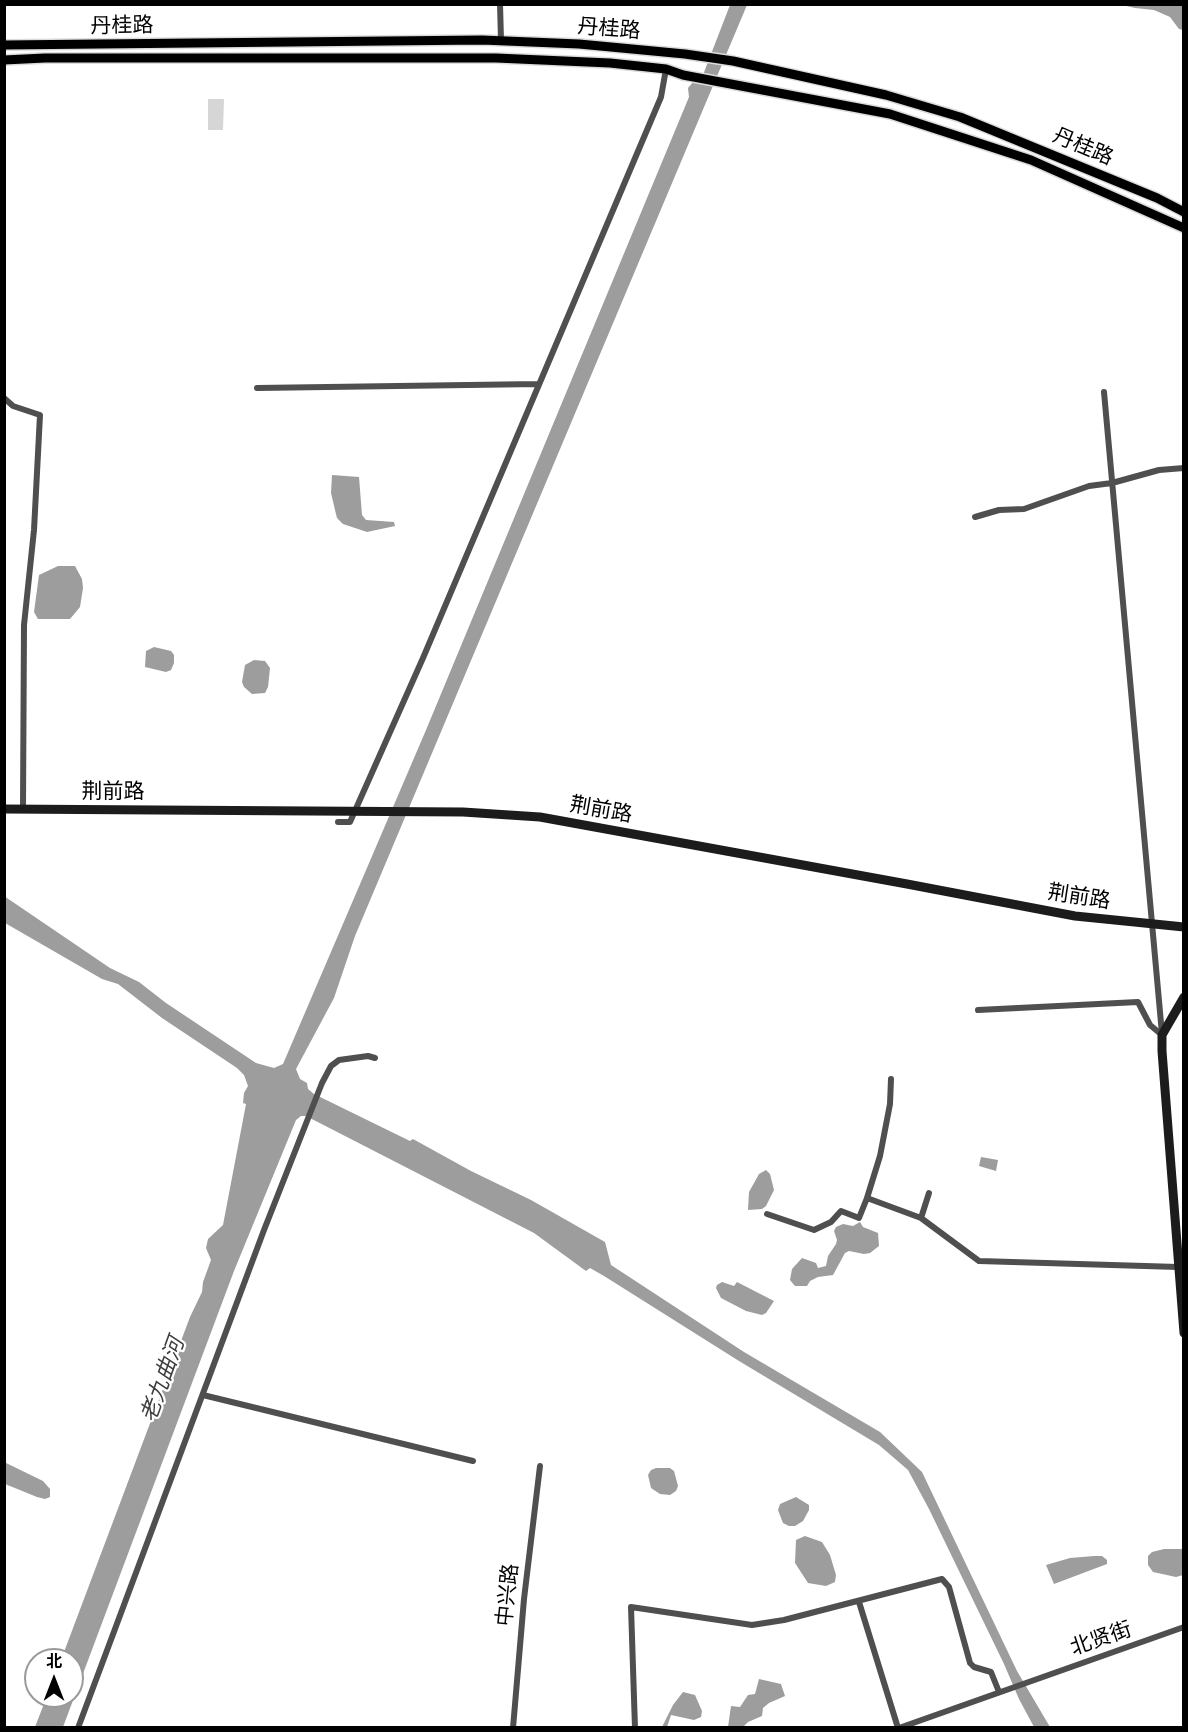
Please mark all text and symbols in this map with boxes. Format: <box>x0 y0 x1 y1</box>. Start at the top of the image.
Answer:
street label: 丹桂路 <box>90 13 154 39</box>
street label: 丹桂路 <box>577 14 641 44</box>
street label: 丹桂路 <box>1049 123 1117 171</box>
street label: 荆前路 <box>82 779 144 805</box>
street label: 荆前路 <box>568 792 634 828</box>
street label: 荆前路 <box>1046 880 1112 914</box>
water label: 老九曲河 <box>136 1334 190 1426</box>
street label: 中兴路 <box>492 1562 524 1628</box>
street label: 北贤街 <box>1067 1617 1135 1661</box>
north arrow <box>24 1648 84 1708</box>
text: 北 <box>46 1652 62 1671</box>

